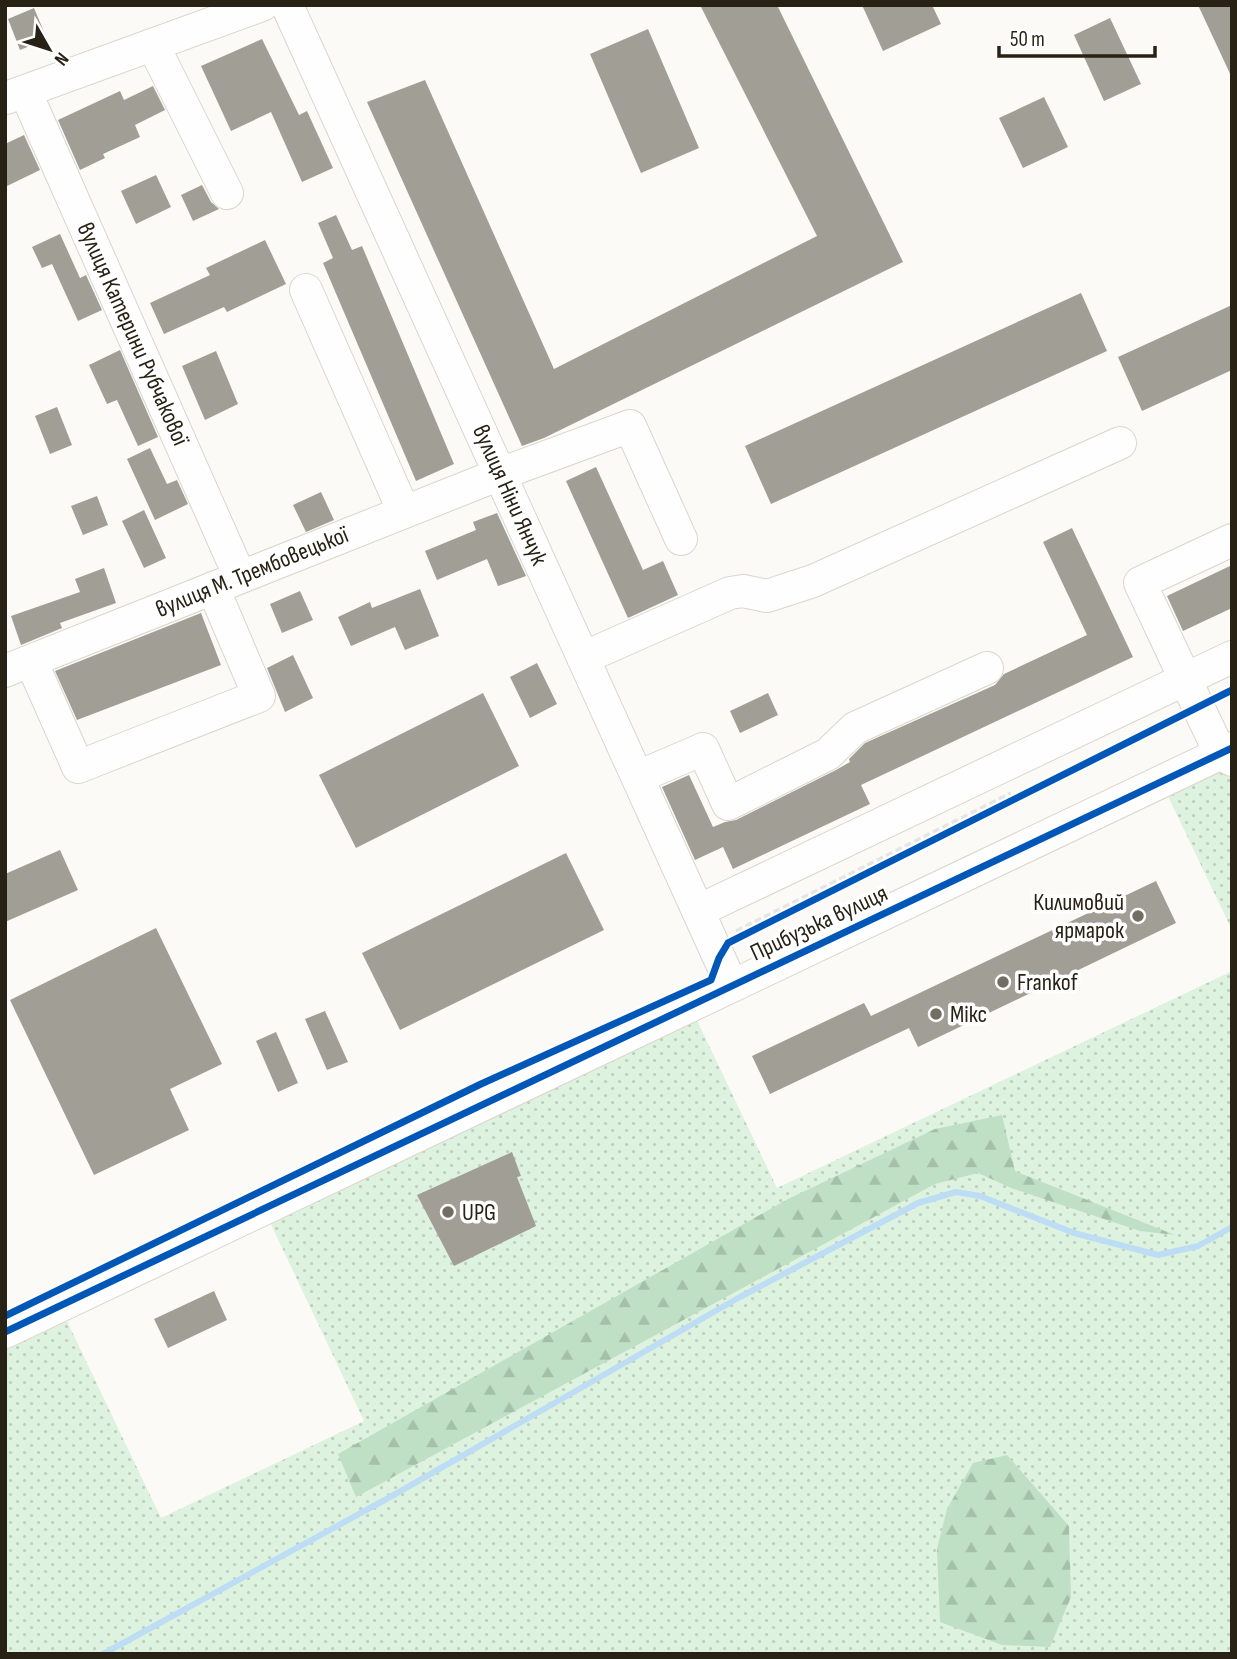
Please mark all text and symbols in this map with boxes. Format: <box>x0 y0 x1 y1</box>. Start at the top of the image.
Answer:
north arrow <box>14 14 84 84</box>
scale bar <box>999 14 1155 58</box>
text: 50 m <box>1010 27 1045 52</box>
text: N <box>49 48 73 70</box>
street label: вулиця Катерини Рубчакової <box>71 218 195 451</box>
street label: вулиця Ніни Янчук <box>466 420 554 570</box>
street label: вулиця М. Трембовецької <box>151 520 353 624</box>
street label: Прибузька вулиця <box>746 879 892 967</box>
place label: Килимовий ярмарок <box>1033 888 1125 945</box>
marker: Килимовий ярмарок <box>1130 908 1146 924</box>
place label: Frankof <box>1017 968 1079 997</box>
marker: Frankof <box>995 974 1011 990</box>
place label: Мікс <box>950 1000 987 1029</box>
marker: Мікс <box>928 1006 944 1022</box>
place label: UPG <box>462 1198 496 1227</box>
marker: UPG <box>440 1204 456 1220</box>

